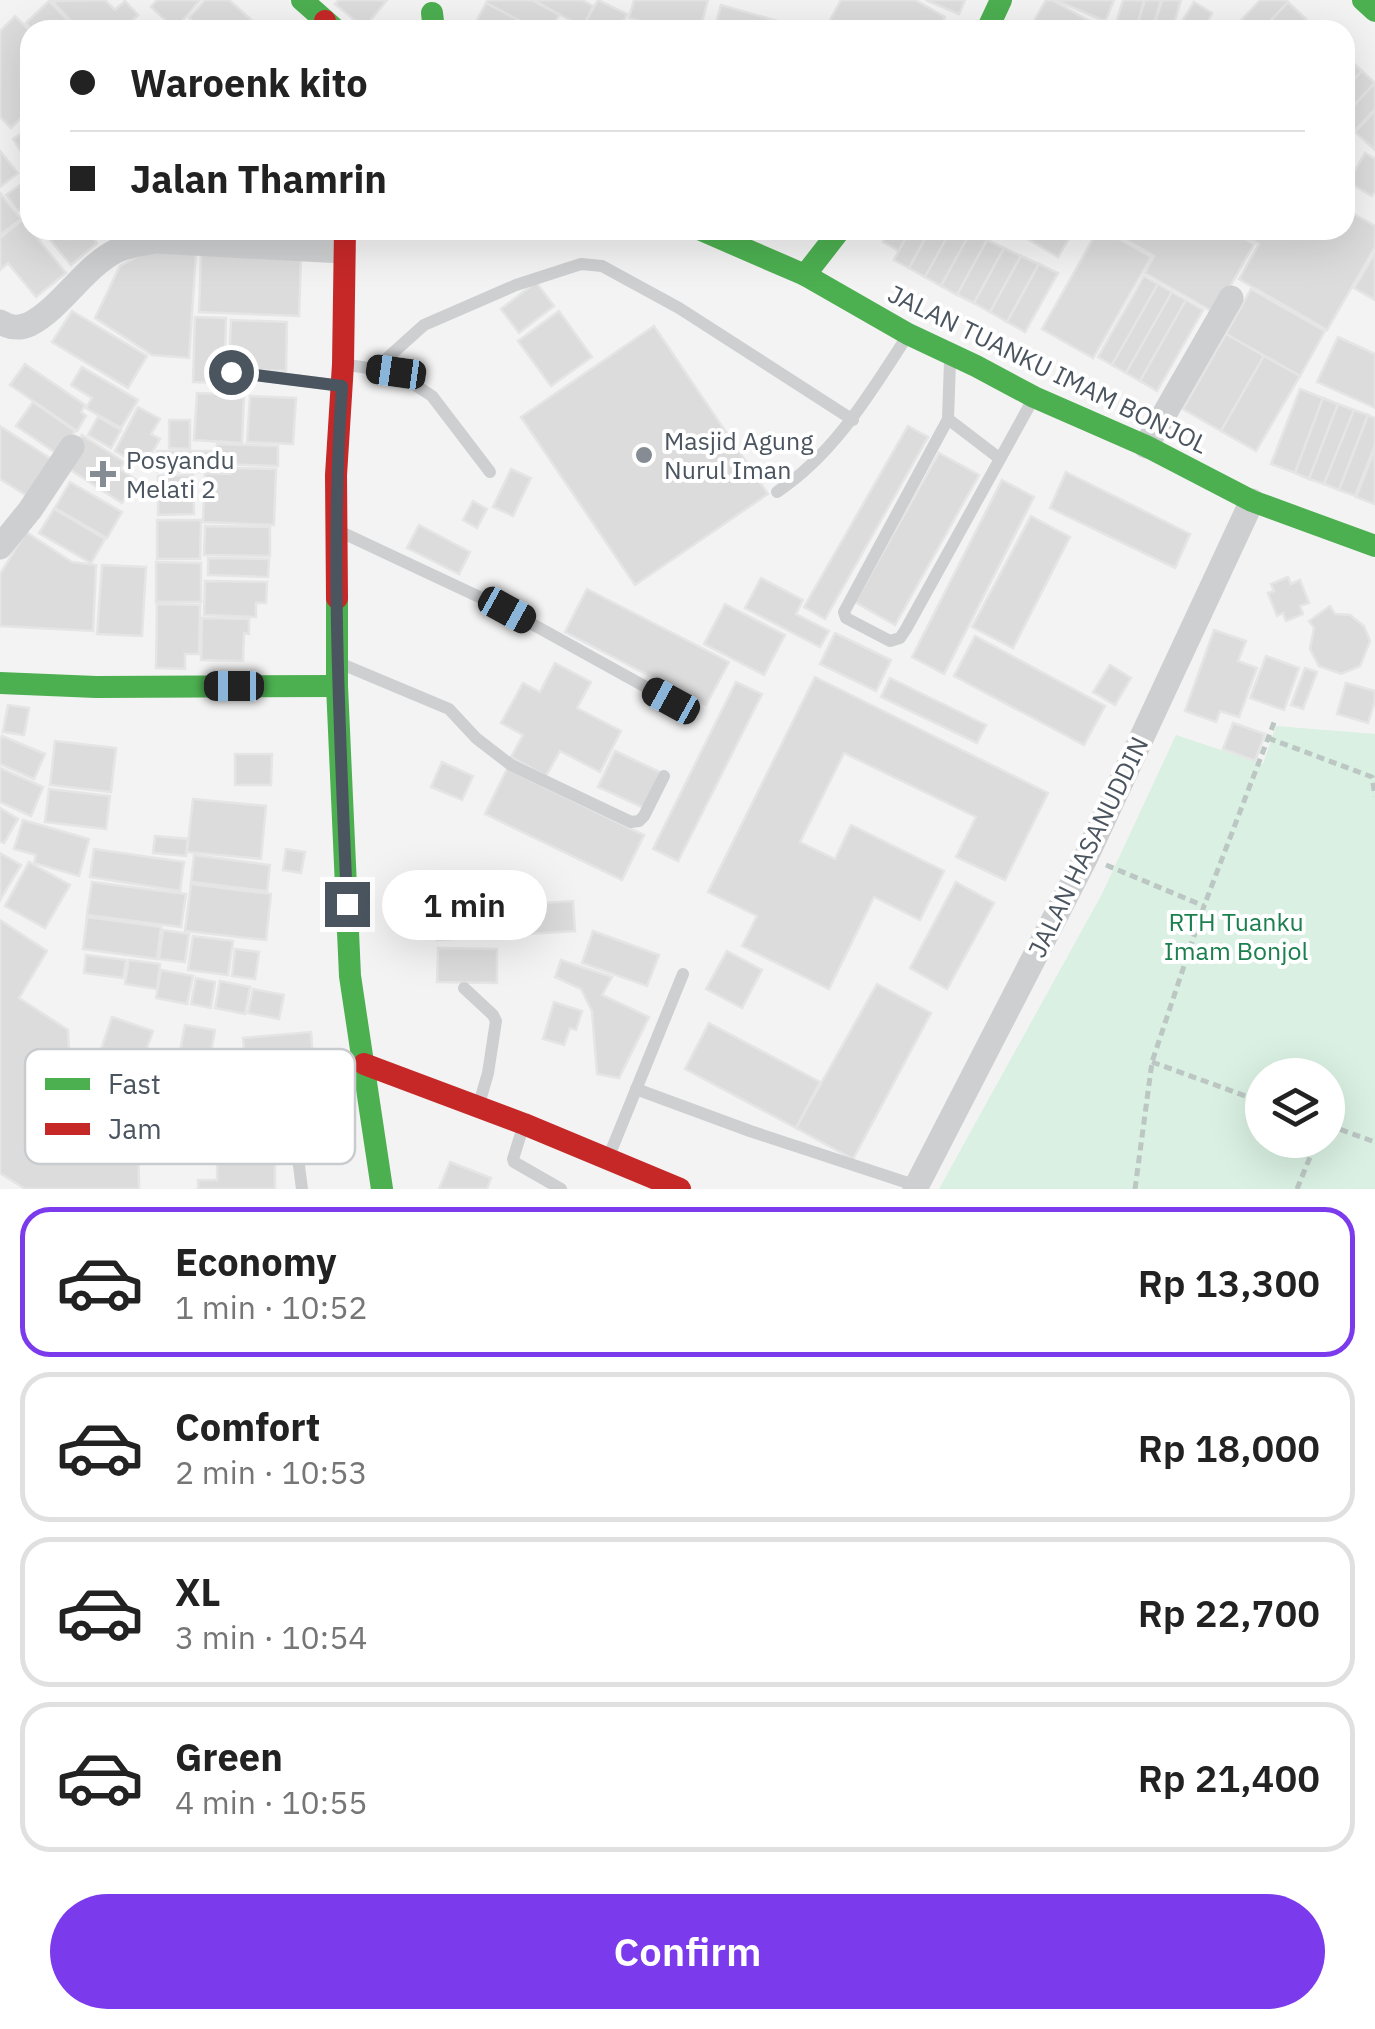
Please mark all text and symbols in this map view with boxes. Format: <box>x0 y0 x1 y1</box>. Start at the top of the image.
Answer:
text: Waroenk kito <box>130 58 368 107</box>
text: Jalan Thamrin <box>130 154 387 203</box>
street label: JALAN TUANKU IMAM BONJOL <box>883 277 1214 460</box>
route start <box>209 350 254 395</box>
car <box>364 353 428 391</box>
place label: Masjid Agung Nurul Iman <box>664 424 813 486</box>
place label: Posyandu Melati 2 <box>126 443 235 505</box>
marker: Masjid Agung Nurul Iman <box>633 444 655 466</box>
marker: Posyandu Melati 2 <box>90 461 116 487</box>
car <box>473 582 541 638</box>
car <box>204 671 264 701</box>
car <box>637 673 705 729</box>
street label: JALAN HASANUDDIN <box>1020 731 1155 962</box>
callout: 1 min <box>382 869 547 939</box>
route end <box>325 882 370 927</box>
text: 1 min <box>423 884 506 926</box>
park label: RTH Tuanku Imam Bonjol <box>1164 905 1308 967</box>
legend <box>25 1049 355 1164</box>
map controls <box>1245 1058 1345 1158</box>
button: layers <box>1245 1058 1345 1158</box>
text: Fast <box>108 1065 161 1102</box>
text: Jam <box>108 1110 162 1147</box>
icon: car <box>55 1237 145 1327</box>
text: Economy <box>175 1237 337 1286</box>
text: Rp 13,300 <box>1138 1258 1320 1307</box>
text: 1 min · 10:52 <box>175 1286 368 1328</box>
icon: car <box>55 1402 145 1492</box>
text: Comfort <box>175 1402 320 1451</box>
text: Rp 18,000 <box>1138 1423 1320 1472</box>
text: 2 min · 10:53 <box>175 1451 368 1493</box>
icon: car <box>55 1567 145 1657</box>
text: XL <box>175 1567 221 1616</box>
text: Rp 22,700 <box>1138 1588 1320 1637</box>
text: 3 min · 10:54 <box>175 1616 368 1658</box>
icon: car <box>55 1732 145 1822</box>
text: Green <box>175 1732 283 1781</box>
text: Rp 21,400 <box>1138 1753 1320 1802</box>
text: 4 min · 10:55 <box>175 1781 368 1823</box>
button: Confirm <box>50 1894 1325 2009</box>

